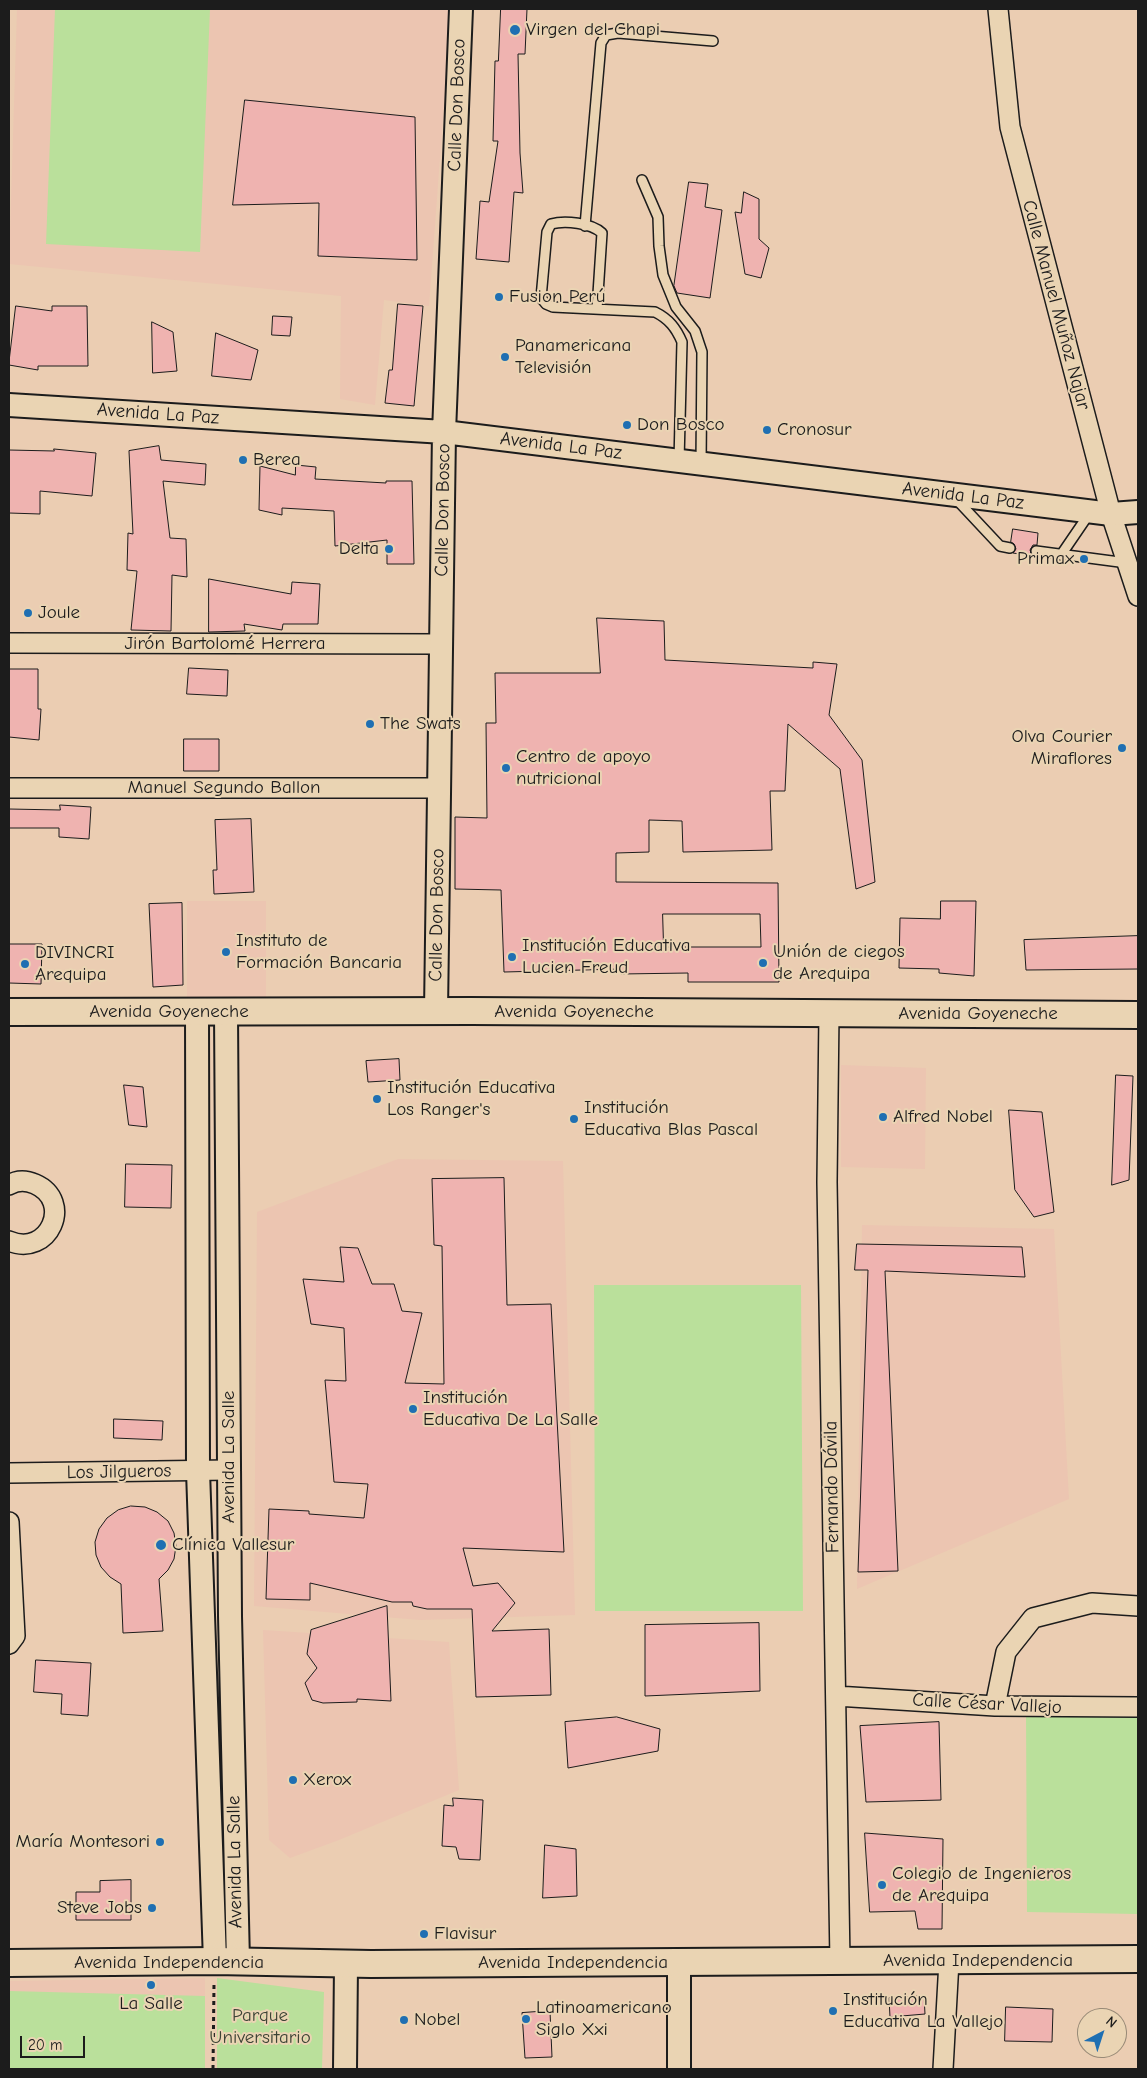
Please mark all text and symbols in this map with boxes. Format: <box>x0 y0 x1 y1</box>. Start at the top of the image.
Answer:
place label: Virgen del Chapi <box>526 19 660 41</box>
marker: Virgen del Chapi <box>508 23 522 37</box>
street label: Calle Don Bosco <box>443 38 471 172</box>
street label: Calle Manuel Muñoz Najar <box>1017 198 1095 412</box>
place label: Fusion Perú <box>509 286 605 308</box>
marker: Fusion Perú <box>493 291 505 303</box>
place label: Panamericana Televisión <box>515 335 631 379</box>
marker: Panamericana Televisión <box>499 351 511 363</box>
street label: Avenida La Paz <box>96 398 220 430</box>
place label: Don Bosco <box>637 414 725 436</box>
marker: Don Bosco <box>621 419 633 431</box>
place label: Cronosur <box>777 419 852 441</box>
marker: Cronosur <box>761 424 773 436</box>
street label: Avenida La Paz <box>499 427 623 465</box>
street label: Calle Don Bosco <box>430 443 456 577</box>
place label: Berea <box>253 449 301 471</box>
marker: Berea <box>237 454 249 466</box>
street label: Avenida La Paz <box>901 477 1025 515</box>
place label: Delta <box>339 538 379 560</box>
marker: Delta <box>383 543 395 555</box>
place label: Primax <box>1017 548 1074 570</box>
marker: Primax <box>1078 553 1090 565</box>
place label: Joule <box>38 602 80 624</box>
marker: Joule <box>22 607 34 619</box>
street label: Jirón Bartolomé Herrera <box>124 633 326 655</box>
place label: The Swats <box>380 713 461 735</box>
marker: The Swats <box>364 718 376 730</box>
place label: Olva Courier Miraflores <box>1012 726 1112 770</box>
marker: Olva Courier Miraflores <box>1116 742 1128 754</box>
place label: Centro de apoyo nutricional <box>516 746 651 790</box>
marker: Centro de apoyo nutricional <box>500 762 512 774</box>
street label: Manuel Segundo Ballon <box>127 777 321 799</box>
street label: Calle Don Bosco <box>424 848 450 982</box>
place label: Instituto de Formación Bancaria <box>236 930 402 974</box>
place label: Institución Educativa Lucien Freud <box>522 935 690 979</box>
place label: Unión de ciegos de Arequipa <box>773 941 905 985</box>
place label: DIVINCRI Arequipa <box>35 942 114 986</box>
marker: Instituto de Formación Bancaria <box>220 946 232 958</box>
marker: Institución Educativa Lucien Freud <box>506 951 518 963</box>
marker: Unión de ciegos de Arequipa <box>757 957 769 969</box>
marker: DIVINCRI Arequipa <box>19 958 31 970</box>
street label: Avenida Goyeneche <box>89 1001 249 1023</box>
street label: Avenida Goyeneche <box>494 1001 654 1023</box>
street label: Avenida Goyeneche <box>898 1003 1058 1025</box>
place label: Institución Educativa Los Ranger's <box>387 1077 555 1121</box>
marker: Institución Educativa Los Ranger's <box>371 1093 383 1105</box>
place label: Institución Educativa Blas Pascal <box>584 1097 758 1141</box>
place label: Alfred Nobel <box>893 1106 993 1128</box>
marker: Alfred Nobel <box>877 1111 889 1123</box>
marker: Institución Educativa Blas Pascal <box>568 1113 580 1125</box>
place label: Institución Educativa De La Salle <box>423 1387 598 1431</box>
street label: Avenida La Salle <box>218 1391 240 1523</box>
marker: Institución Educativa De La Salle <box>407 1403 419 1415</box>
street label: Fernando Dávila <box>819 1421 845 1553</box>
street label: Los Jilgueros <box>66 1460 172 1484</box>
place label: Clínica Vallesur <box>172 1534 294 1556</box>
marker: Clínica Vallesur <box>154 1538 168 1552</box>
street label: Calle César Vallejo <box>912 1689 1062 1719</box>
place label: Xerox <box>303 1769 351 1791</box>
marker: Xerox <box>287 1774 299 1786</box>
street label: Avenida La Salle <box>222 1796 248 1928</box>
place label: María Montesori <box>16 1831 150 1853</box>
marker: María Montesori <box>154 1836 166 1848</box>
place label: Colegio de Ingenieros de Arequipa <box>892 1863 1071 1907</box>
marker: Colegio de Ingenieros de Arequipa <box>876 1879 888 1891</box>
place label: Steve Jobs <box>57 1897 142 1919</box>
marker: Steve Jobs <box>146 1902 158 1914</box>
place label: Flavisur <box>434 1923 496 1945</box>
marker: Flavisur <box>418 1928 430 1940</box>
street label: Avenida Independencia <box>883 1950 1073 1972</box>
street label: Avenida Independencia <box>74 1952 264 1974</box>
street label: Avenida Independencia <box>478 1952 668 1974</box>
marker: La Salle <box>145 1979 157 1991</box>
place label: Institución Educativa La Vallejo <box>843 1989 1003 2033</box>
place label: La Salle <box>119 1993 183 2015</box>
place label: Latinoamericano Siglo Xxi <box>536 1997 672 2041</box>
park label: Parque Universitario <box>209 2005 311 2049</box>
marker: Institución Educativa La Vallejo <box>827 2005 839 2017</box>
north arrow <box>1077 2008 1127 2058</box>
place label: Nobel <box>414 2009 460 2031</box>
text: N <box>1102 2012 1120 2031</box>
marker: Latinoamericano Siglo Xxi <box>520 2013 532 2025</box>
marker: Nobel <box>398 2014 410 2026</box>
scale bar <box>22 2026 88 2058</box>
text: 20 m <box>28 2036 62 2054</box>

